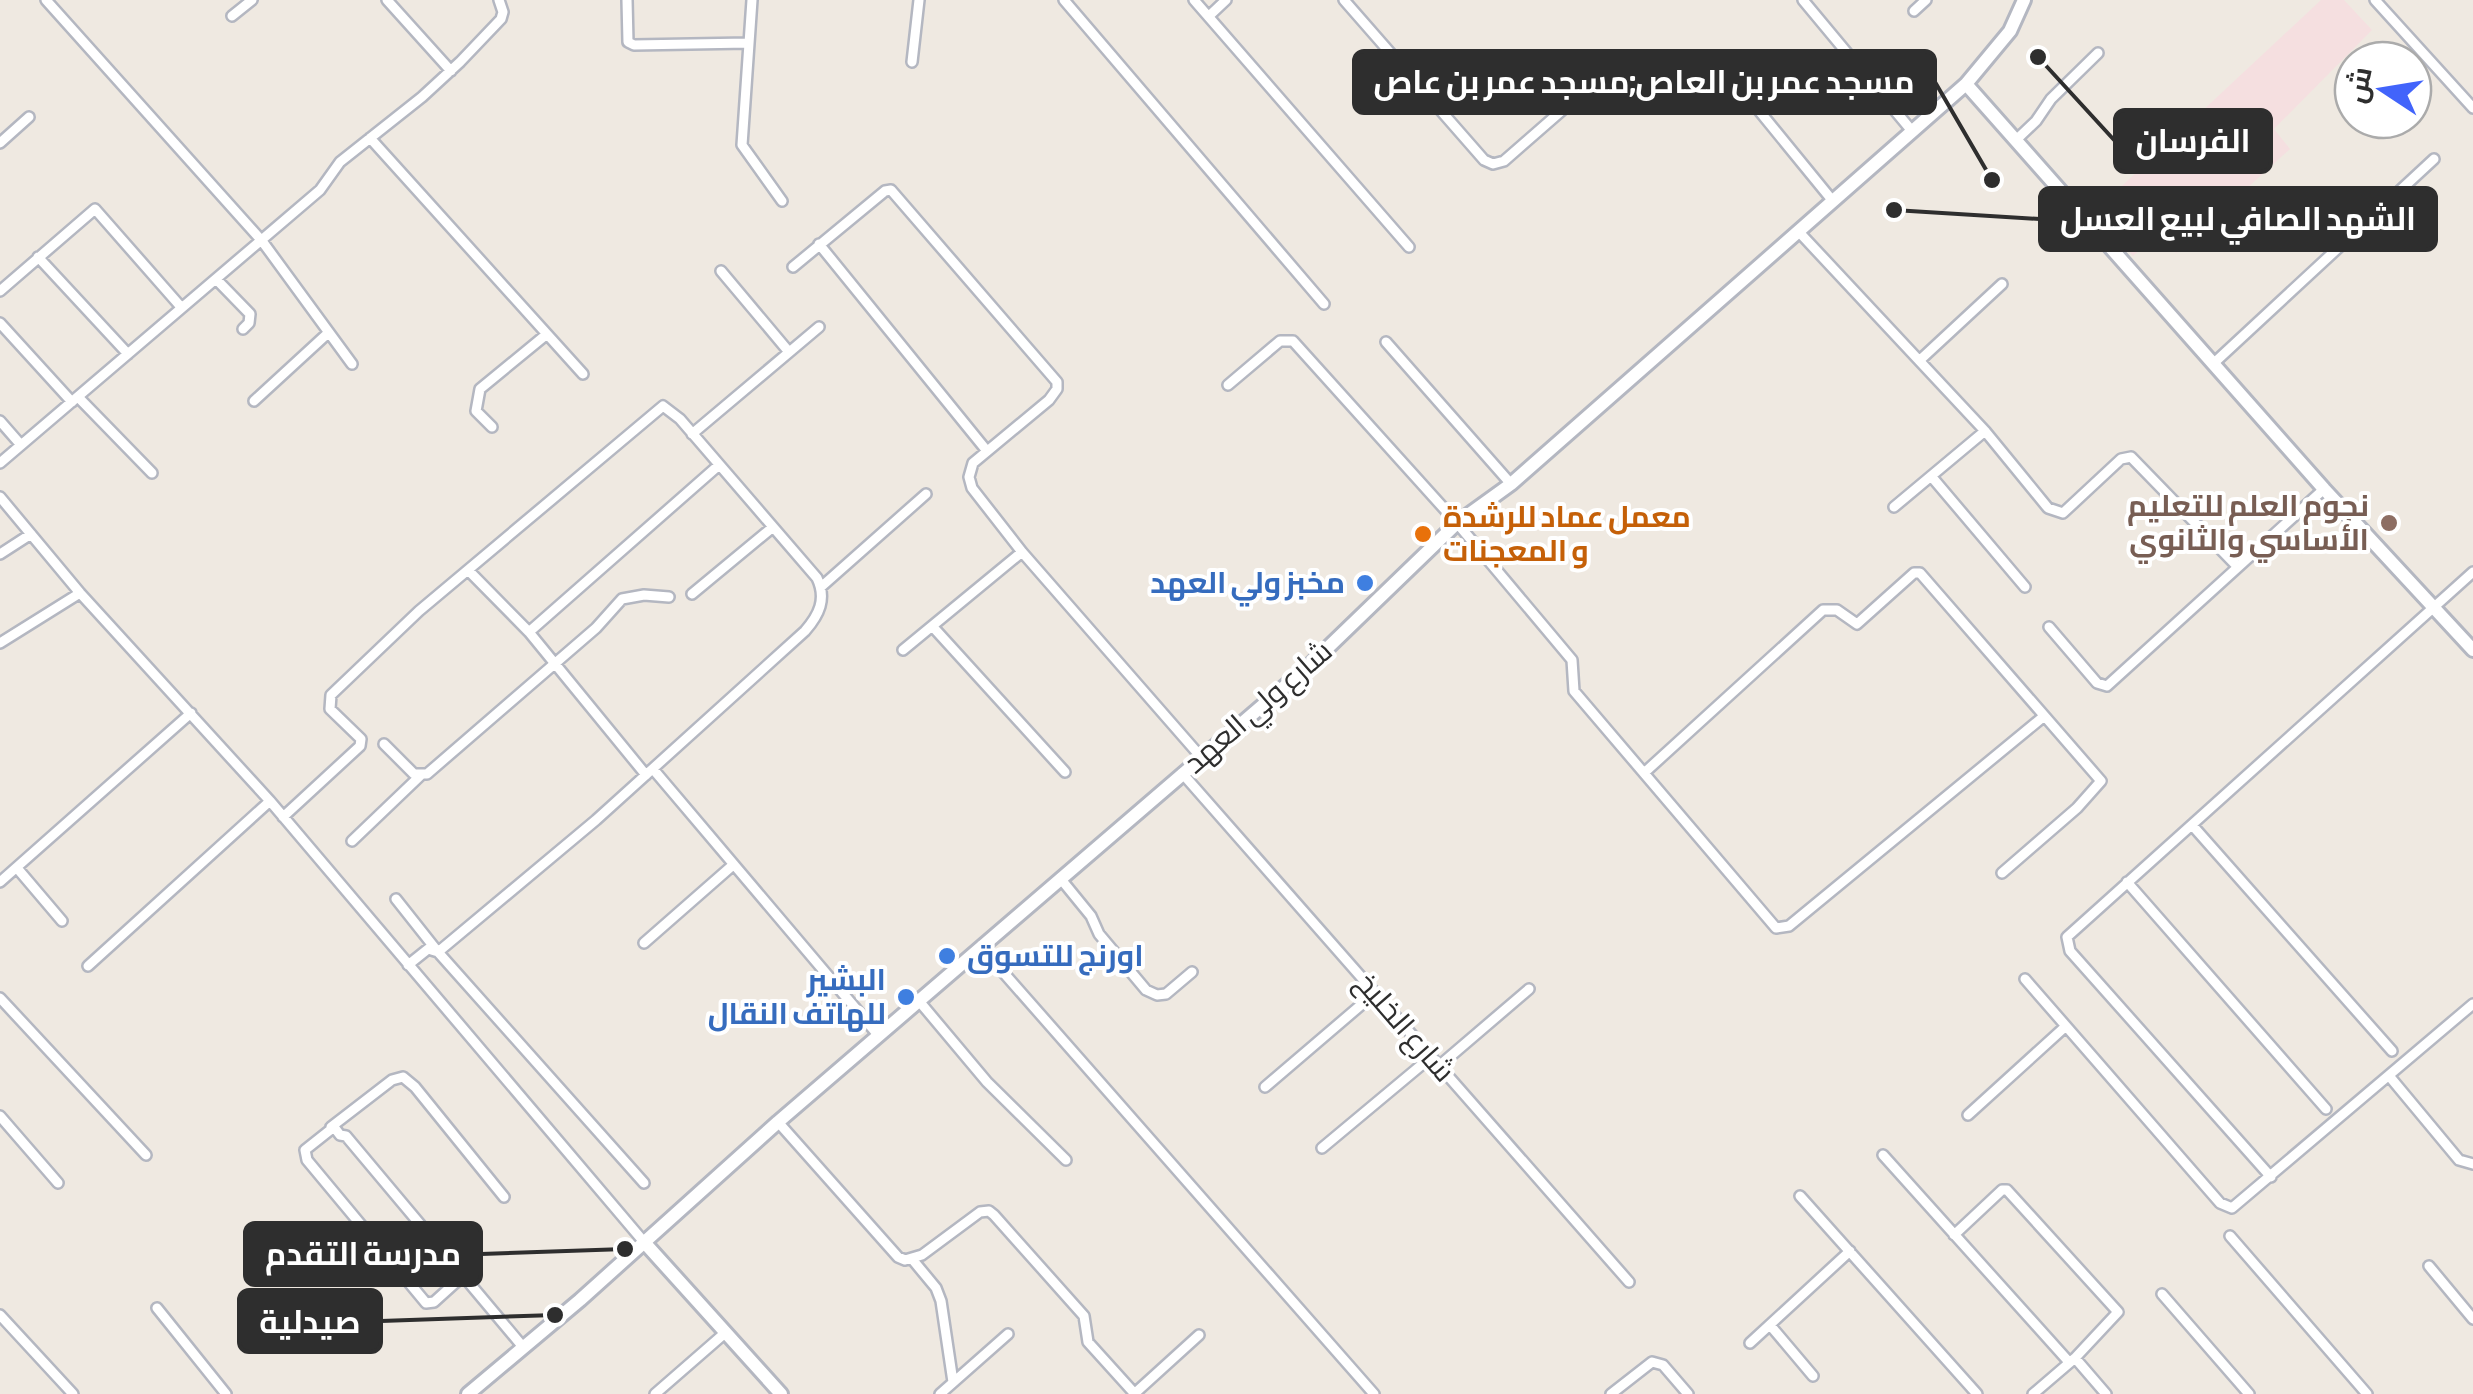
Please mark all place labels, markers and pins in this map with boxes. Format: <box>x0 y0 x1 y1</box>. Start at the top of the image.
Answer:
callout: مسجد عمر بن العاص;مسجد عمر بن عاص <box>1354 51 1935 113</box>
callout: الفرسان <box>2115 110 2271 172</box>
callout: الشهد الصافي لبيع العسل <box>2040 188 2436 250</box>
place label: نجوم العلم للتعليم الأساسي والثانوي <box>2127 488 2369 564</box>
place label: معمل عماد للرشدة و المعجنات <box>1443 499 1691 569</box>
marker: نجوم العلم للتعليم الأساسي والثانوي <box>2378 512 2400 534</box>
marker: معمل عماد للرشدة و المعجنات <box>1412 523 1434 545</box>
place label: مخبز ولي العهد <box>1150 565 1345 607</box>
marker: مخبز ولي العهد <box>1354 572 1376 594</box>
place label: اورنج للتسوق <box>967 938 1144 976</box>
marker: اورنج للتسوق <box>936 945 958 967</box>
place label: البشير للهاتف النقال <box>708 962 886 1032</box>
marker: البشير للهاتف النقال <box>895 986 917 1008</box>
callout: مدرسة التقدم <box>245 1223 481 1285</box>
callout: صيدلية <box>239 1290 381 1352</box>

